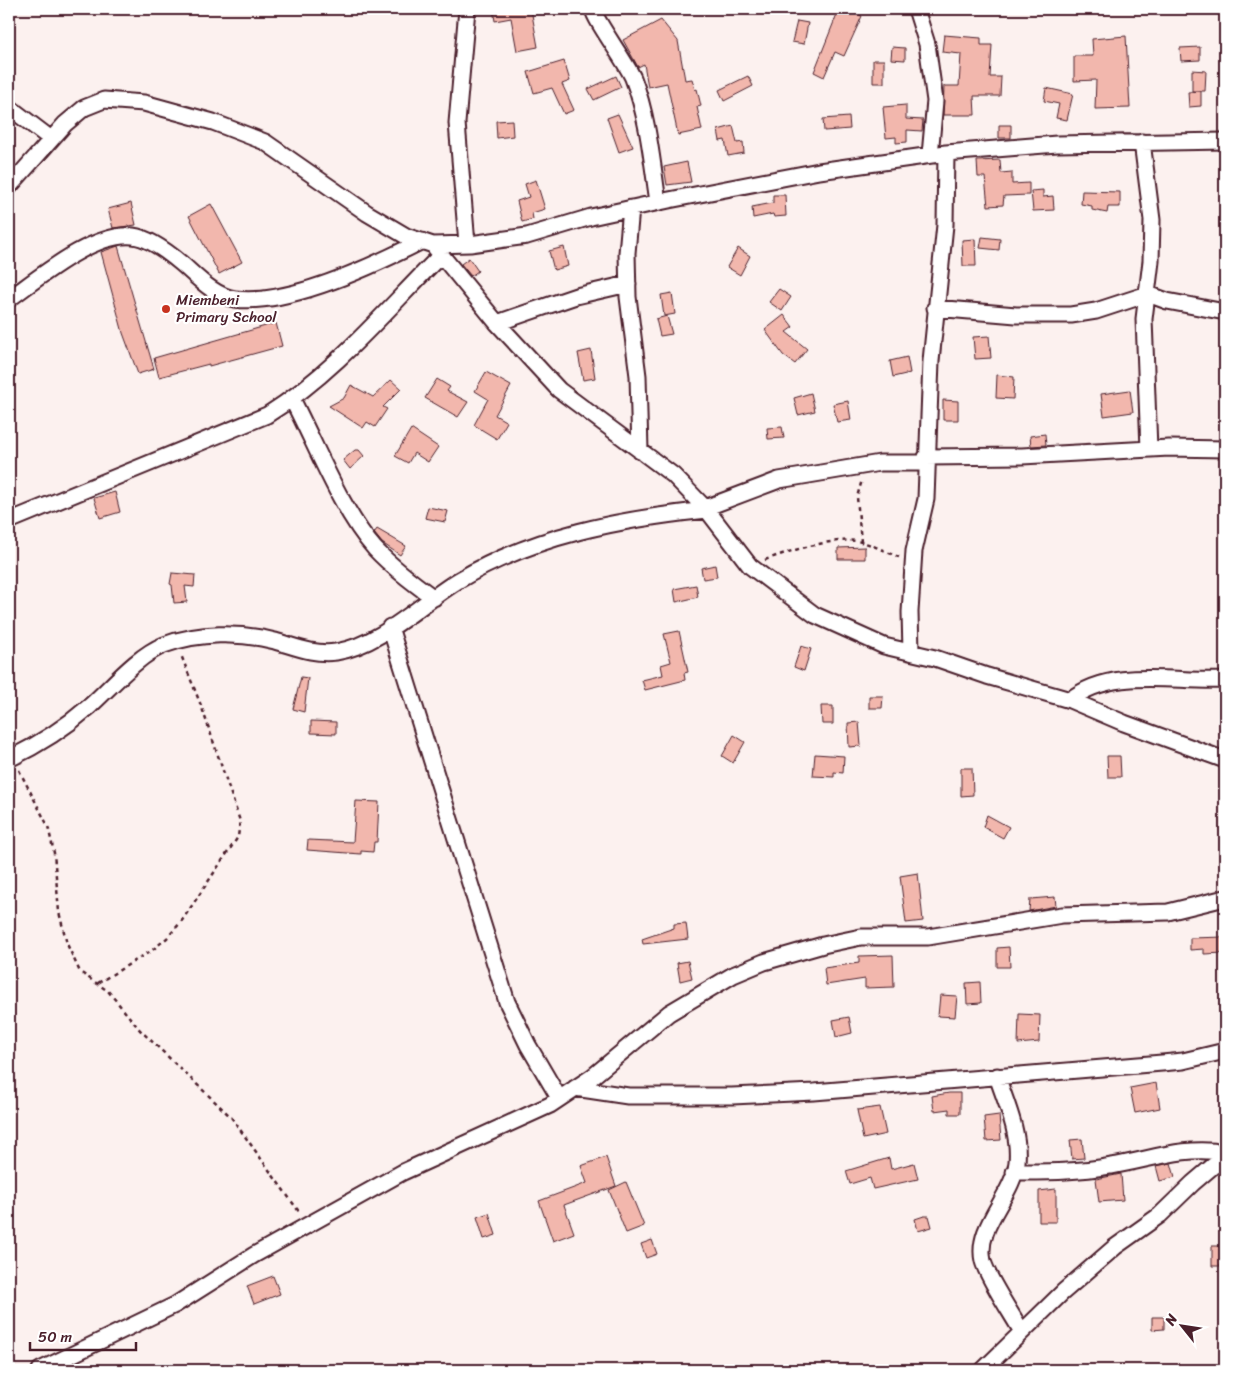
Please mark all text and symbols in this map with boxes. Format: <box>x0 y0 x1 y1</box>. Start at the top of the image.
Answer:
place label: Miembeni Primary School <box>176 287 277 330</box>
marker: Miembeni Primary School <box>160 303 172 315</box>
north arrow <box>1156 1302 1206 1352</box>
text: N <box>1157 1309 1185 1331</box>
scale bar <box>30 1319 136 1351</box>
text: 50 m <box>38 1324 73 1350</box>

